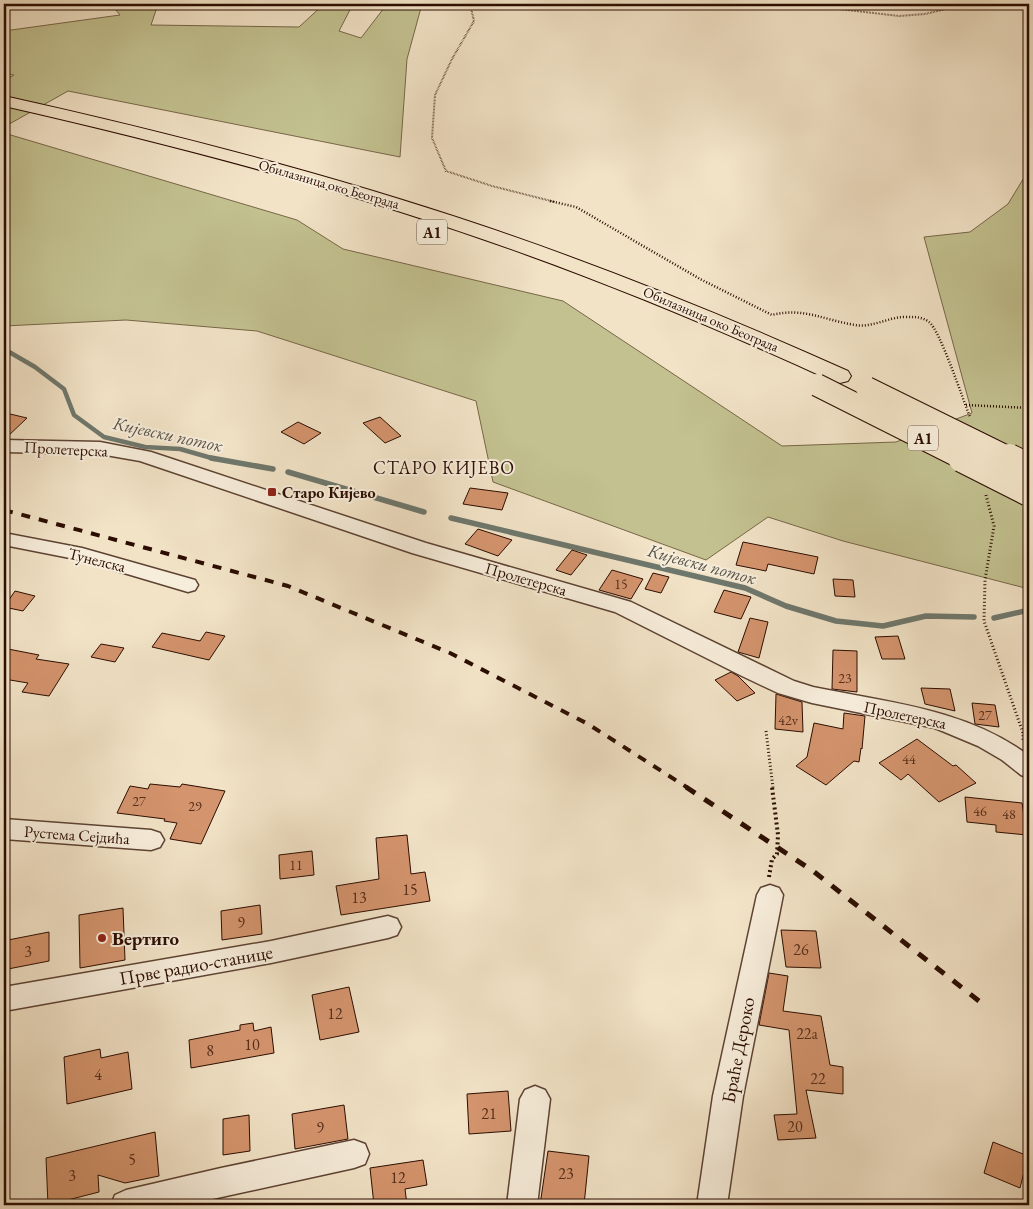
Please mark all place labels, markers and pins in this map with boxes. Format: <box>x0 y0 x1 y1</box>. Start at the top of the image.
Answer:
place label: Старо Кијево <box>282 482 376 503</box>
marker: Старо Кијево <box>266 486 278 498</box>
place label: Вертиго <box>112 926 180 951</box>
marker: Вертиго <box>96 932 108 944</box>

